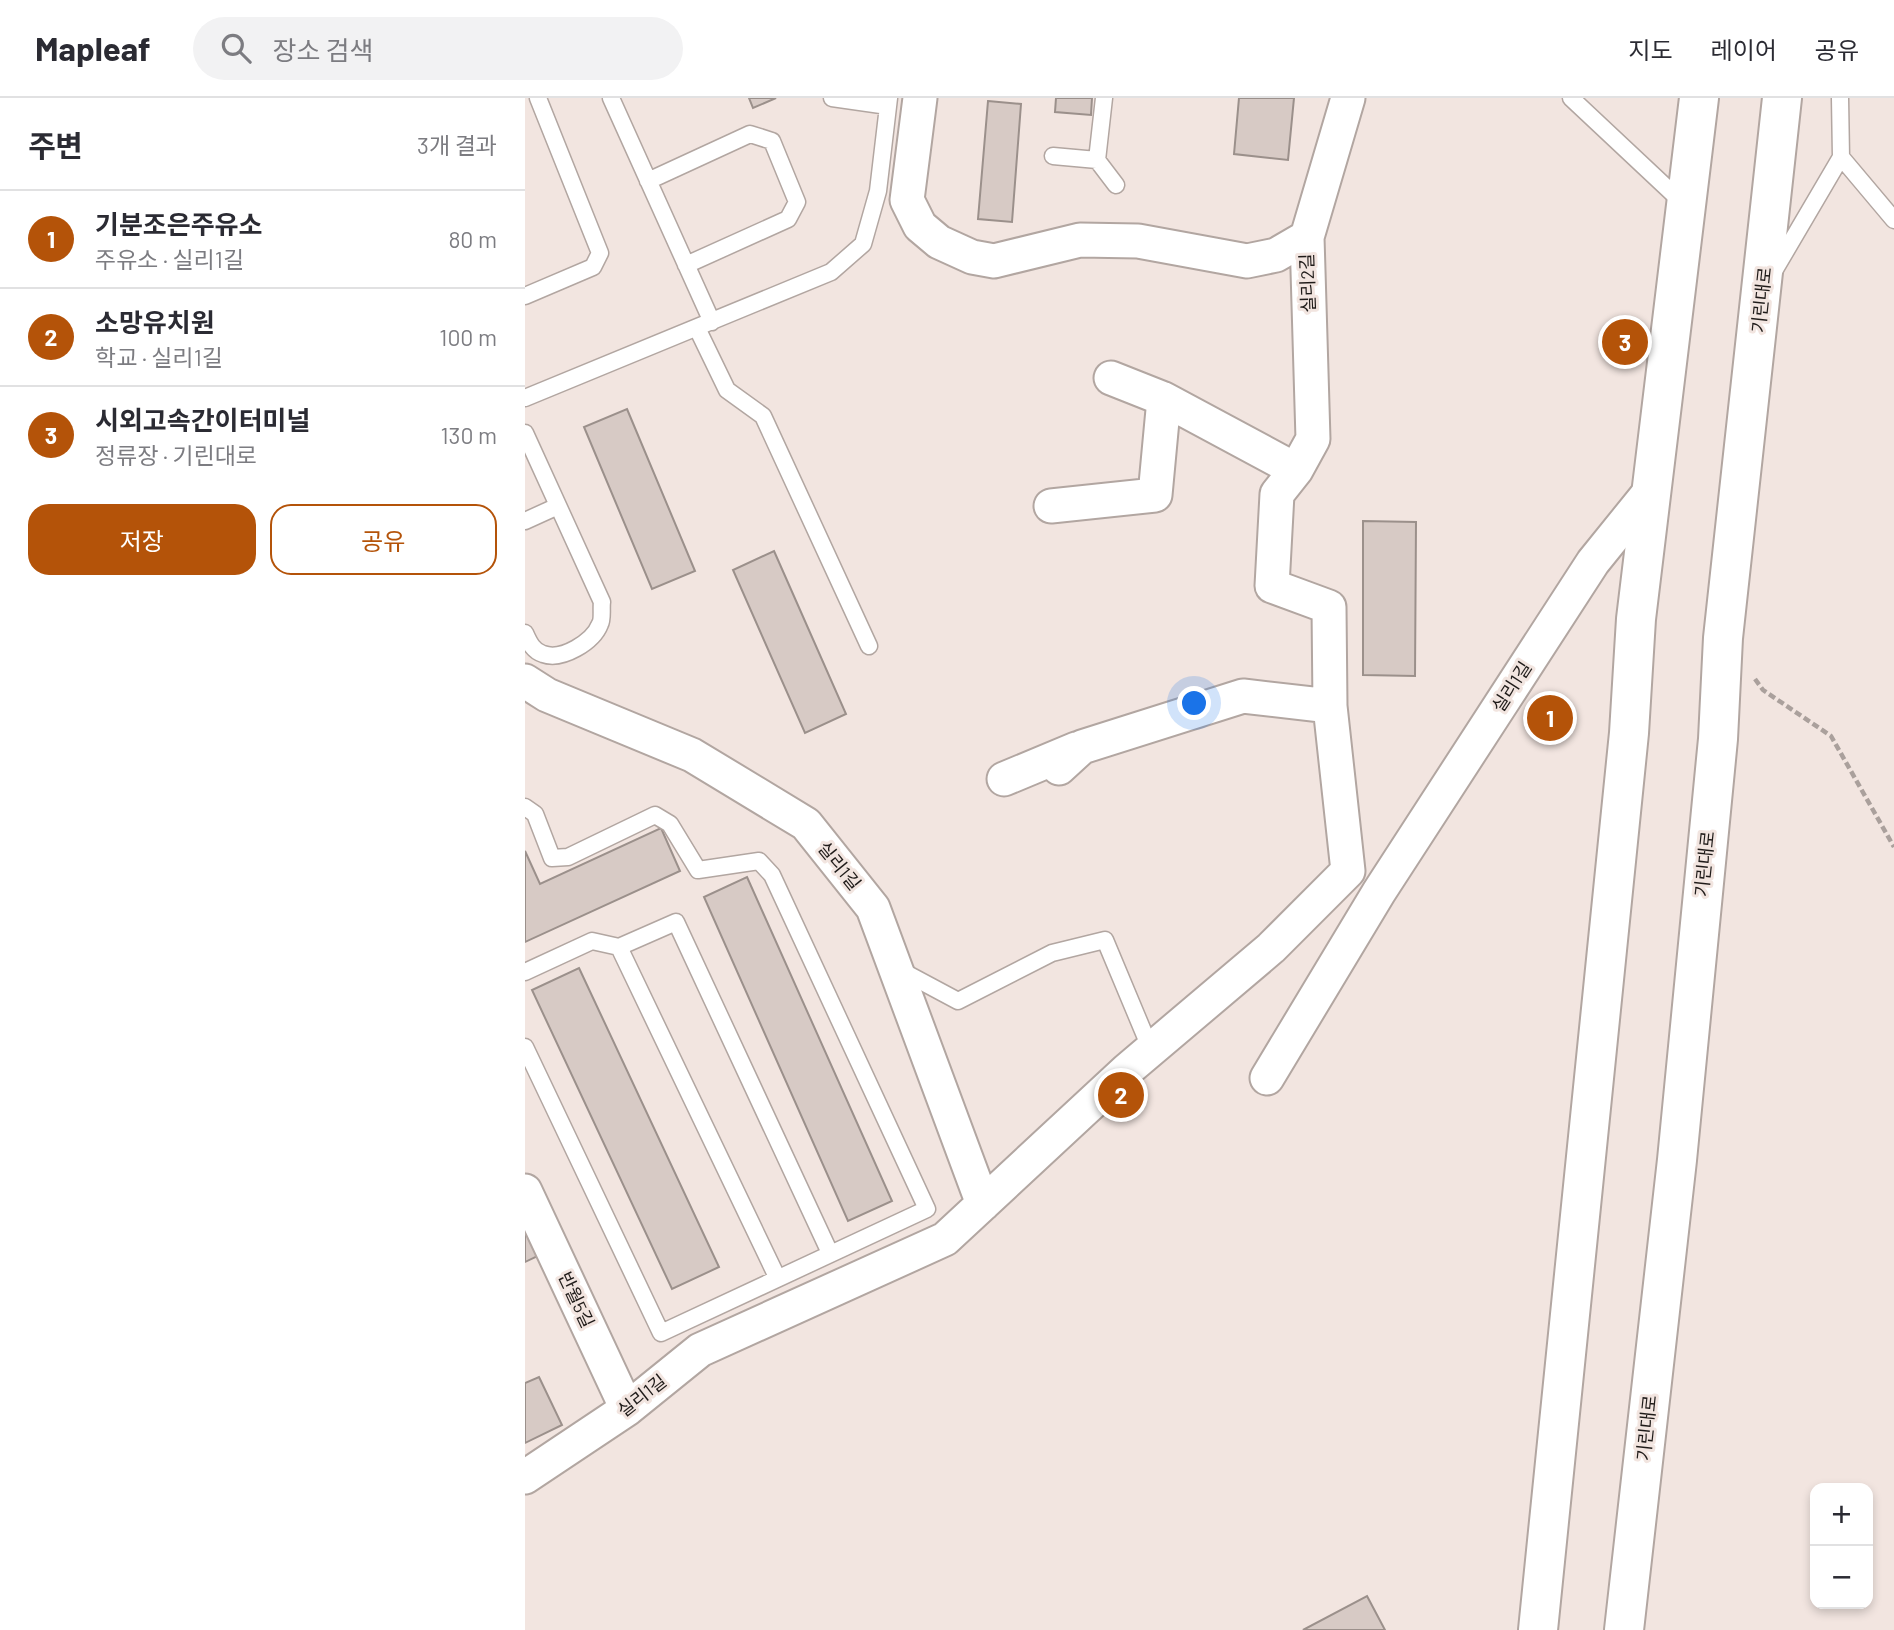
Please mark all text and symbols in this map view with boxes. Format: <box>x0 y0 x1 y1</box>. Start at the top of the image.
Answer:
search box <box>193 17 683 80</box>
text: Mapleaf <box>35 28 151 68</box>
icon: search <box>217 29 255 67</box>
text: 장소 검색 <box>273 34 373 65</box>
text: 지도 <box>1628 35 1673 64</box>
text: 레이어 <box>1711 35 1777 64</box>
text: 공유 <box>1815 35 1859 64</box>
text: 주변 <box>28 127 83 163</box>
text: 3개 결과 <box>417 131 497 159</box>
text: 기분조은주유소 <box>95 208 262 239</box>
text: 1 <box>47 225 55 253</box>
text: 80 m <box>448 225 497 253</box>
text: 주유소 · 실리1길 <box>95 245 244 273</box>
street label: 실리2길 <box>1295 253 1319 313</box>
street label: 기린대로 <box>1747 266 1775 334</box>
text: 소망유치원 <box>95 306 215 337</box>
pin: 3 <box>1602 316 1648 368</box>
text: 2 <box>45 323 57 351</box>
text: 100 m <box>439 323 497 351</box>
text: 학교 · 실리1길 <box>95 343 223 371</box>
text: 시외고속간이터미널 <box>95 404 310 435</box>
text: 3 <box>45 421 57 449</box>
text: 130 m <box>440 421 497 449</box>
text: 정류장 · 기린대로 <box>95 441 257 469</box>
button: 저장 <box>28 504 256 575</box>
button: 공유 <box>270 504 497 575</box>
street label: 실리1길 <box>1487 657 1536 716</box>
your location <box>1177 686 1211 720</box>
pin: 1 <box>1527 692 1573 744</box>
street label: 기린대로 <box>1690 830 1718 898</box>
street label: 실리1길 <box>814 837 866 894</box>
pin: 2 <box>1098 1069 1144 1121</box>
street label: 반월5길 <box>554 1268 599 1331</box>
street label: 실리1길 <box>613 1369 670 1421</box>
street label: 기린대로 <box>1632 1394 1660 1462</box>
map controls <box>1810 1483 1873 1609</box>
button: + <box>1810 1483 1873 1546</box>
button: − <box>1810 1546 1873 1609</box>

